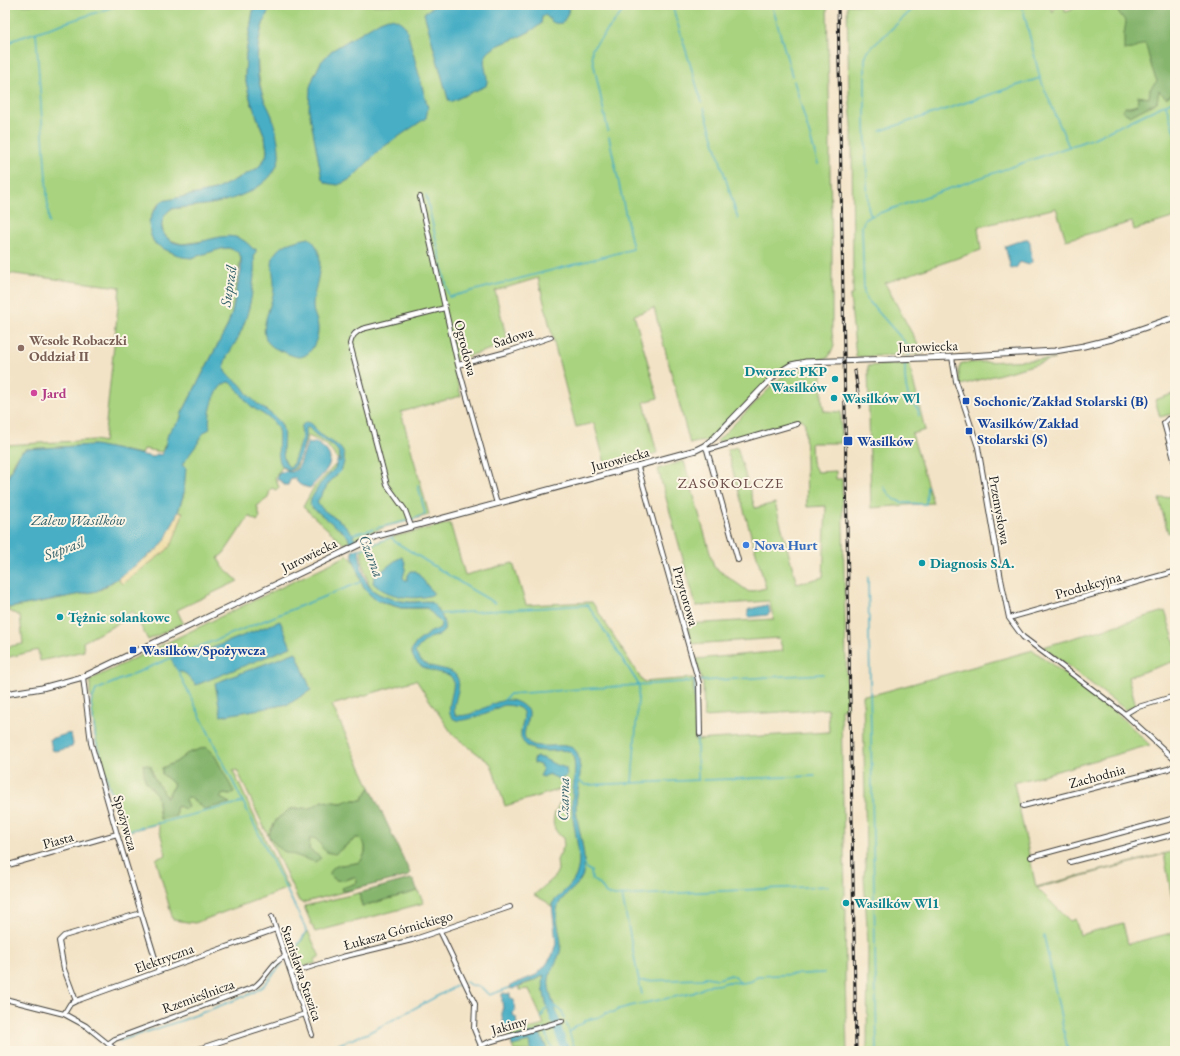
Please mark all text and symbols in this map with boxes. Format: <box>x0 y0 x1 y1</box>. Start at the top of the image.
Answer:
water label: Supraśl <box>215 263 241 309</box>
street label: Ogrodowa <box>450 318 482 378</box>
street label: Sadowa <box>491 322 536 352</box>
place label: Wesołe Robaczki Oddział II <box>29 331 127 365</box>
street label: Jurowiecka <box>897 336 959 356</box>
marker: Wesołe Robaczki Oddział II <box>16 343 26 353</box>
place label: Dworzec PKP Wasilków <box>744 362 827 396</box>
marker: Dworzec PKP Wasilków <box>830 374 840 384</box>
place label: Jard <box>40 384 67 402</box>
marker: Jard <box>29 388 39 398</box>
place label: Wasilków Wl <box>842 389 920 407</box>
place label: Sochonie/Zakład Stolarski (B) <box>974 392 1148 410</box>
marker: Wasilków Wl <box>829 393 839 403</box>
marker: Sochonie/Zakład Stolarski (B) <box>961 396 971 406</box>
place label: Wasilków/Zakład Stolarski (S) <box>977 414 1079 448</box>
marker: Wasilków/Zakład Stolarski (S) <box>964 426 974 436</box>
place label: Wasilków <box>857 432 914 450</box>
marker: Wasilków <box>842 435 854 447</box>
street label: Jurowiecka <box>588 442 652 476</box>
district label: ZASOKOLCZE <box>678 473 784 492</box>
street label: Przemysłowa <box>985 474 1015 546</box>
water label: Zalew Wasilków <box>30 510 126 529</box>
water label: Supraśl <box>40 532 87 564</box>
water label: Czarna <box>355 532 389 580</box>
street label: Jurowiecka <box>277 534 340 577</box>
place label: Nova Hurt <box>754 536 818 554</box>
marker: Nova Hurt <box>741 540 751 550</box>
place label: Diagnosis S.A. <box>930 554 1014 572</box>
marker: Diagnosis S.A. <box>917 558 927 568</box>
street label: Przytorowa <box>669 564 703 628</box>
street label: Produkcyjna <box>1053 567 1124 603</box>
place label: Tężnie solankowe <box>68 608 170 626</box>
marker: Tężnie solankowe <box>55 612 65 622</box>
place label: Wasilków/Spożywcza <box>141 641 266 659</box>
marker: Wasilków/Spożywcza <box>128 645 138 655</box>
street label: Zachodnia <box>1067 760 1127 792</box>
water label: Czarna <box>553 777 573 821</box>
street label: Spożywcza <box>109 793 143 853</box>
street label: Piasta <box>40 827 76 853</box>
place label: Wasilków Wl1 <box>854 894 939 912</box>
marker: Wasilków Wl1 <box>841 898 851 908</box>
street label: Łukasza Górnickiego <box>341 906 455 954</box>
street label: Stanisława Staszica <box>277 923 327 1023</box>
street label: Elektryczna <box>132 939 196 977</box>
street label: Rzemieślnicza <box>159 975 237 1017</box>
street label: Jakimy <box>488 1011 530 1039</box>

